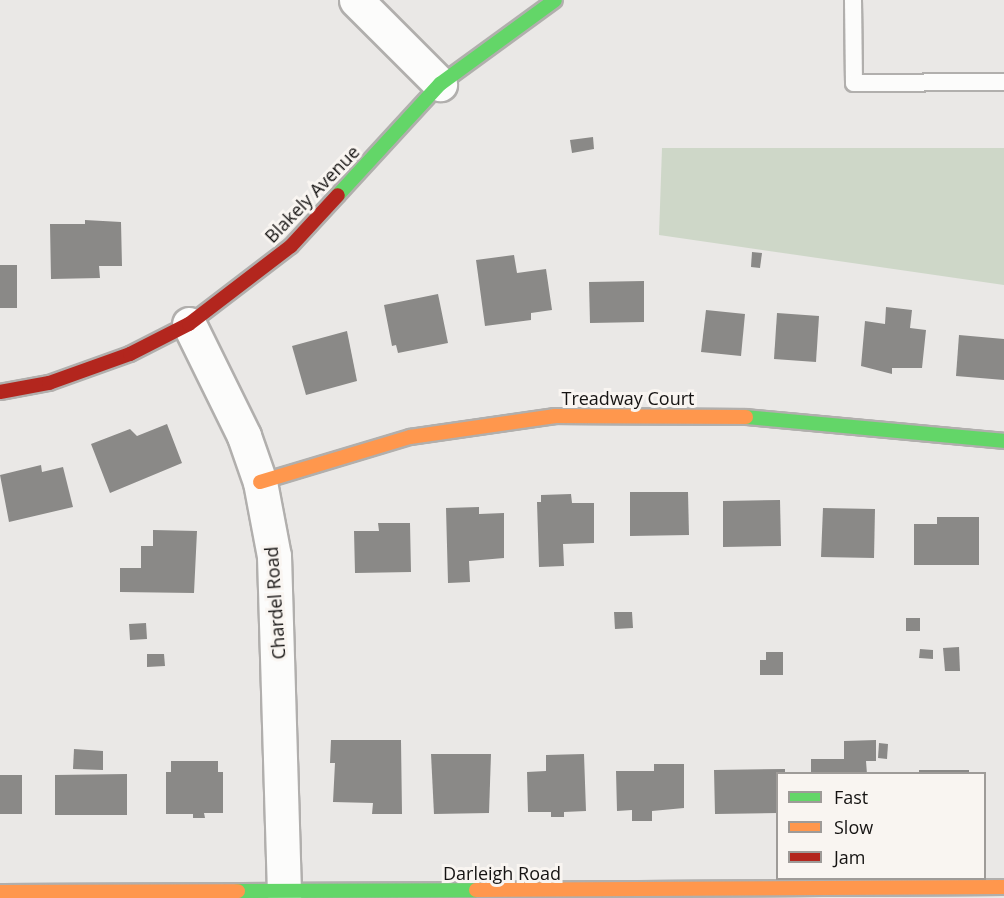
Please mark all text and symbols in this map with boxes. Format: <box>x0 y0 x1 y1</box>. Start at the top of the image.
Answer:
street label: Blakely Avenue <box>260 141 364 247</box>
street label: Treadway Court <box>561 387 695 409</box>
street label: Chardel Road <box>260 546 290 660</box>
legend <box>776 772 986 880</box>
text: Fast <box>834 785 868 809</box>
text: Slow <box>834 815 873 839</box>
text: Jam <box>834 845 866 869</box>
street label: Darleigh Road <box>443 862 561 884</box>

